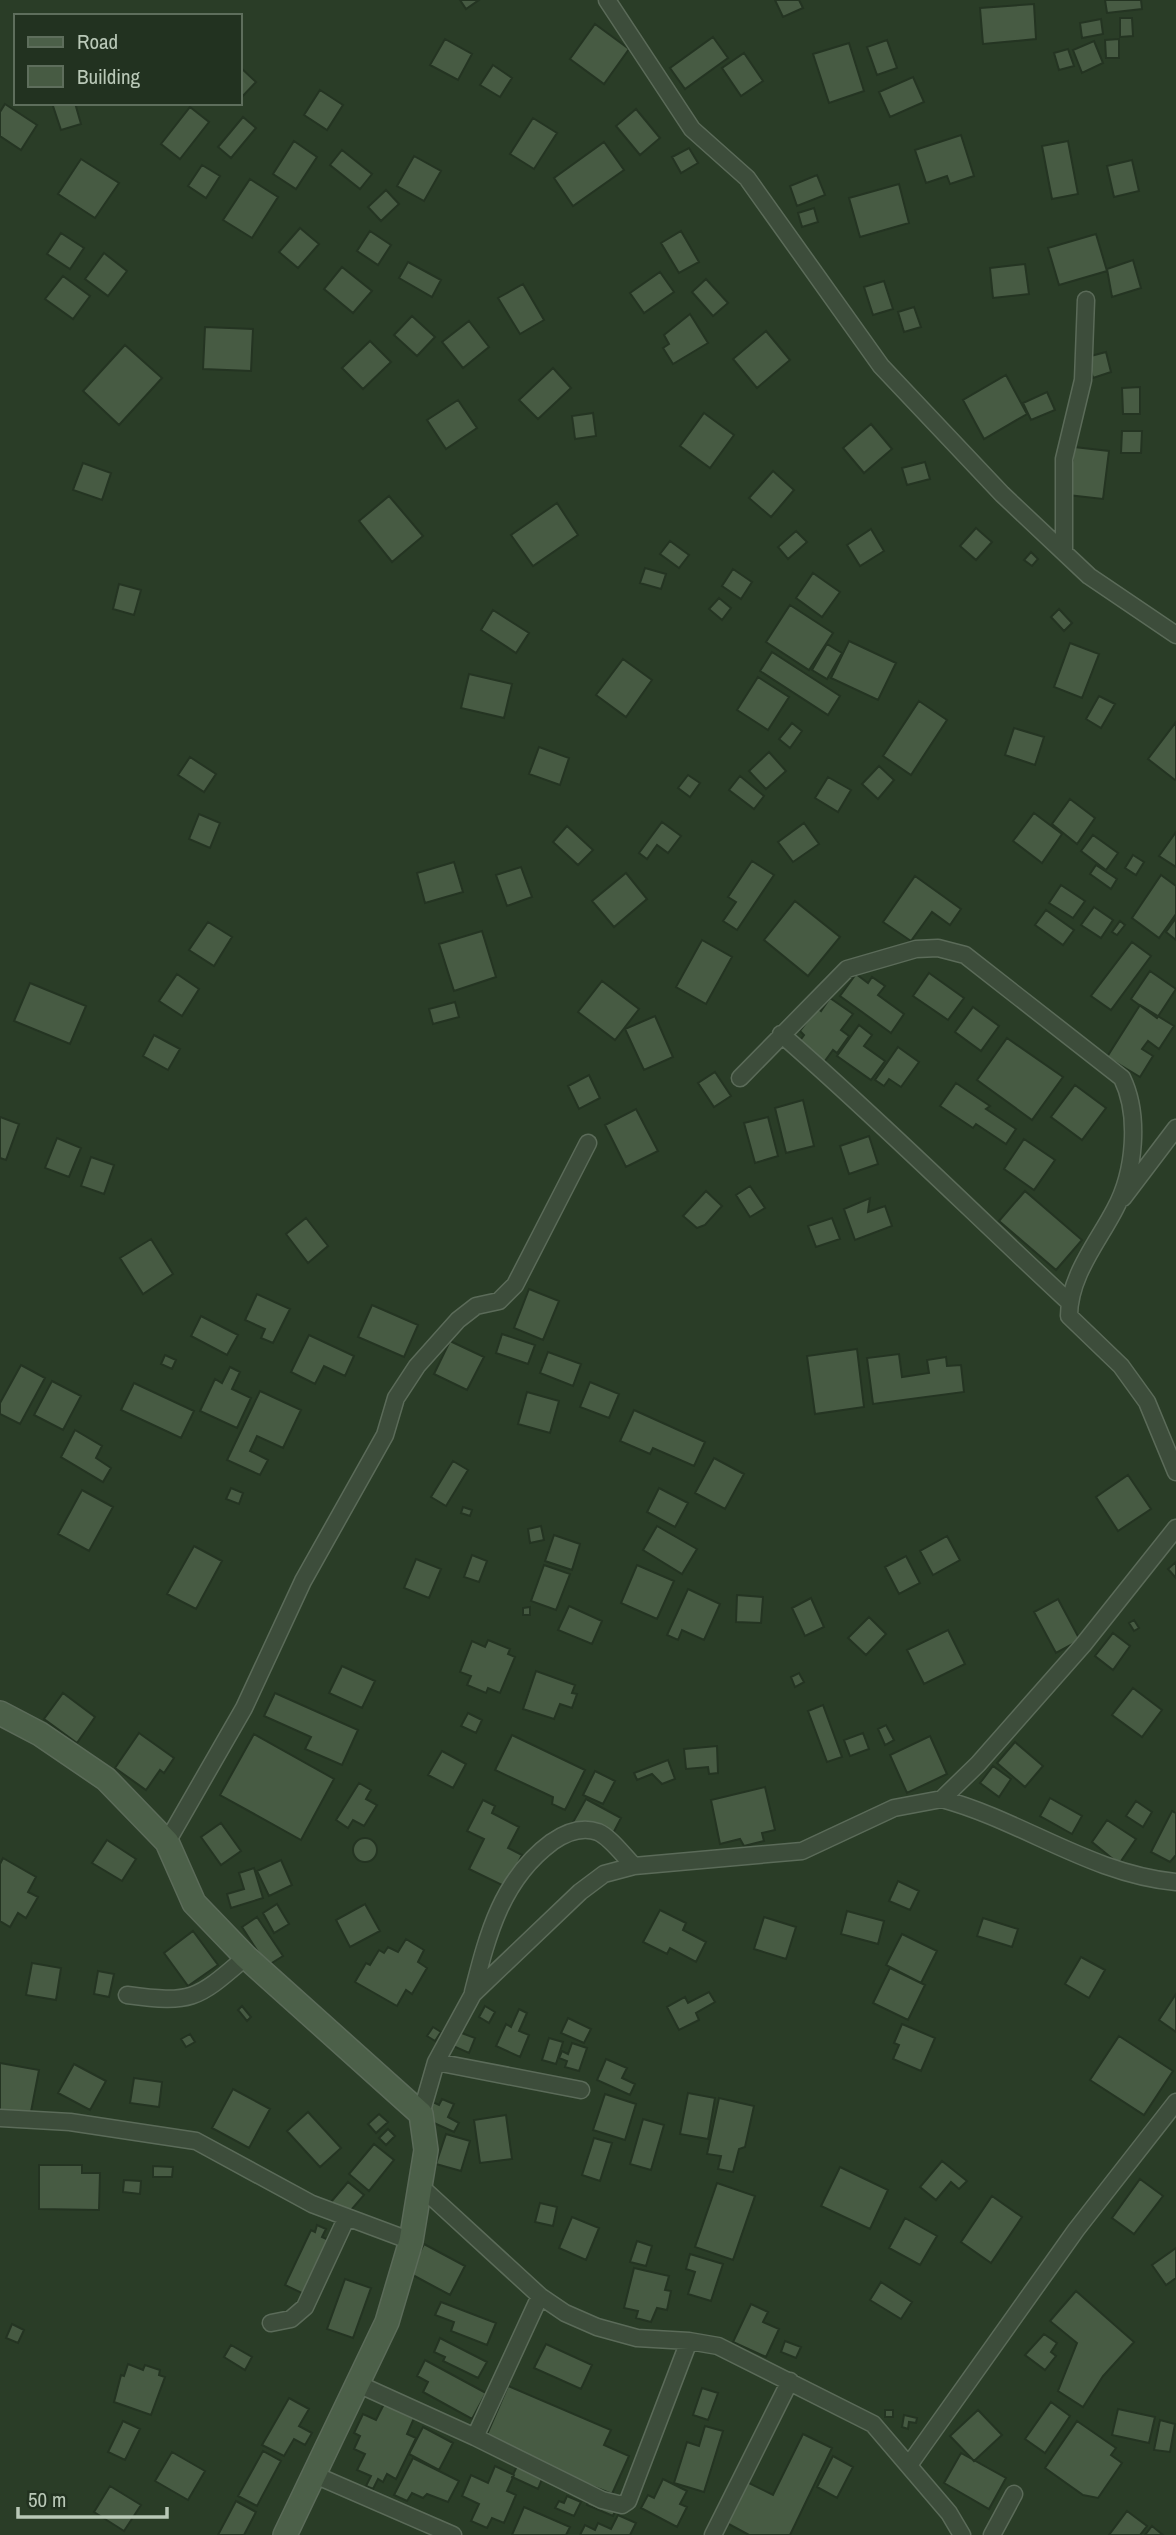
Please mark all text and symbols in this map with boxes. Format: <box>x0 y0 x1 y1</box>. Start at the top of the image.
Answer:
legend <box>14 14 242 105</box>
text: Road <box>77 27 118 56</box>
text: Building <box>77 62 141 91</box>
scale bar <box>18 2476 166 2520</box>
text: 50 m <box>28 2485 66 2514</box>

